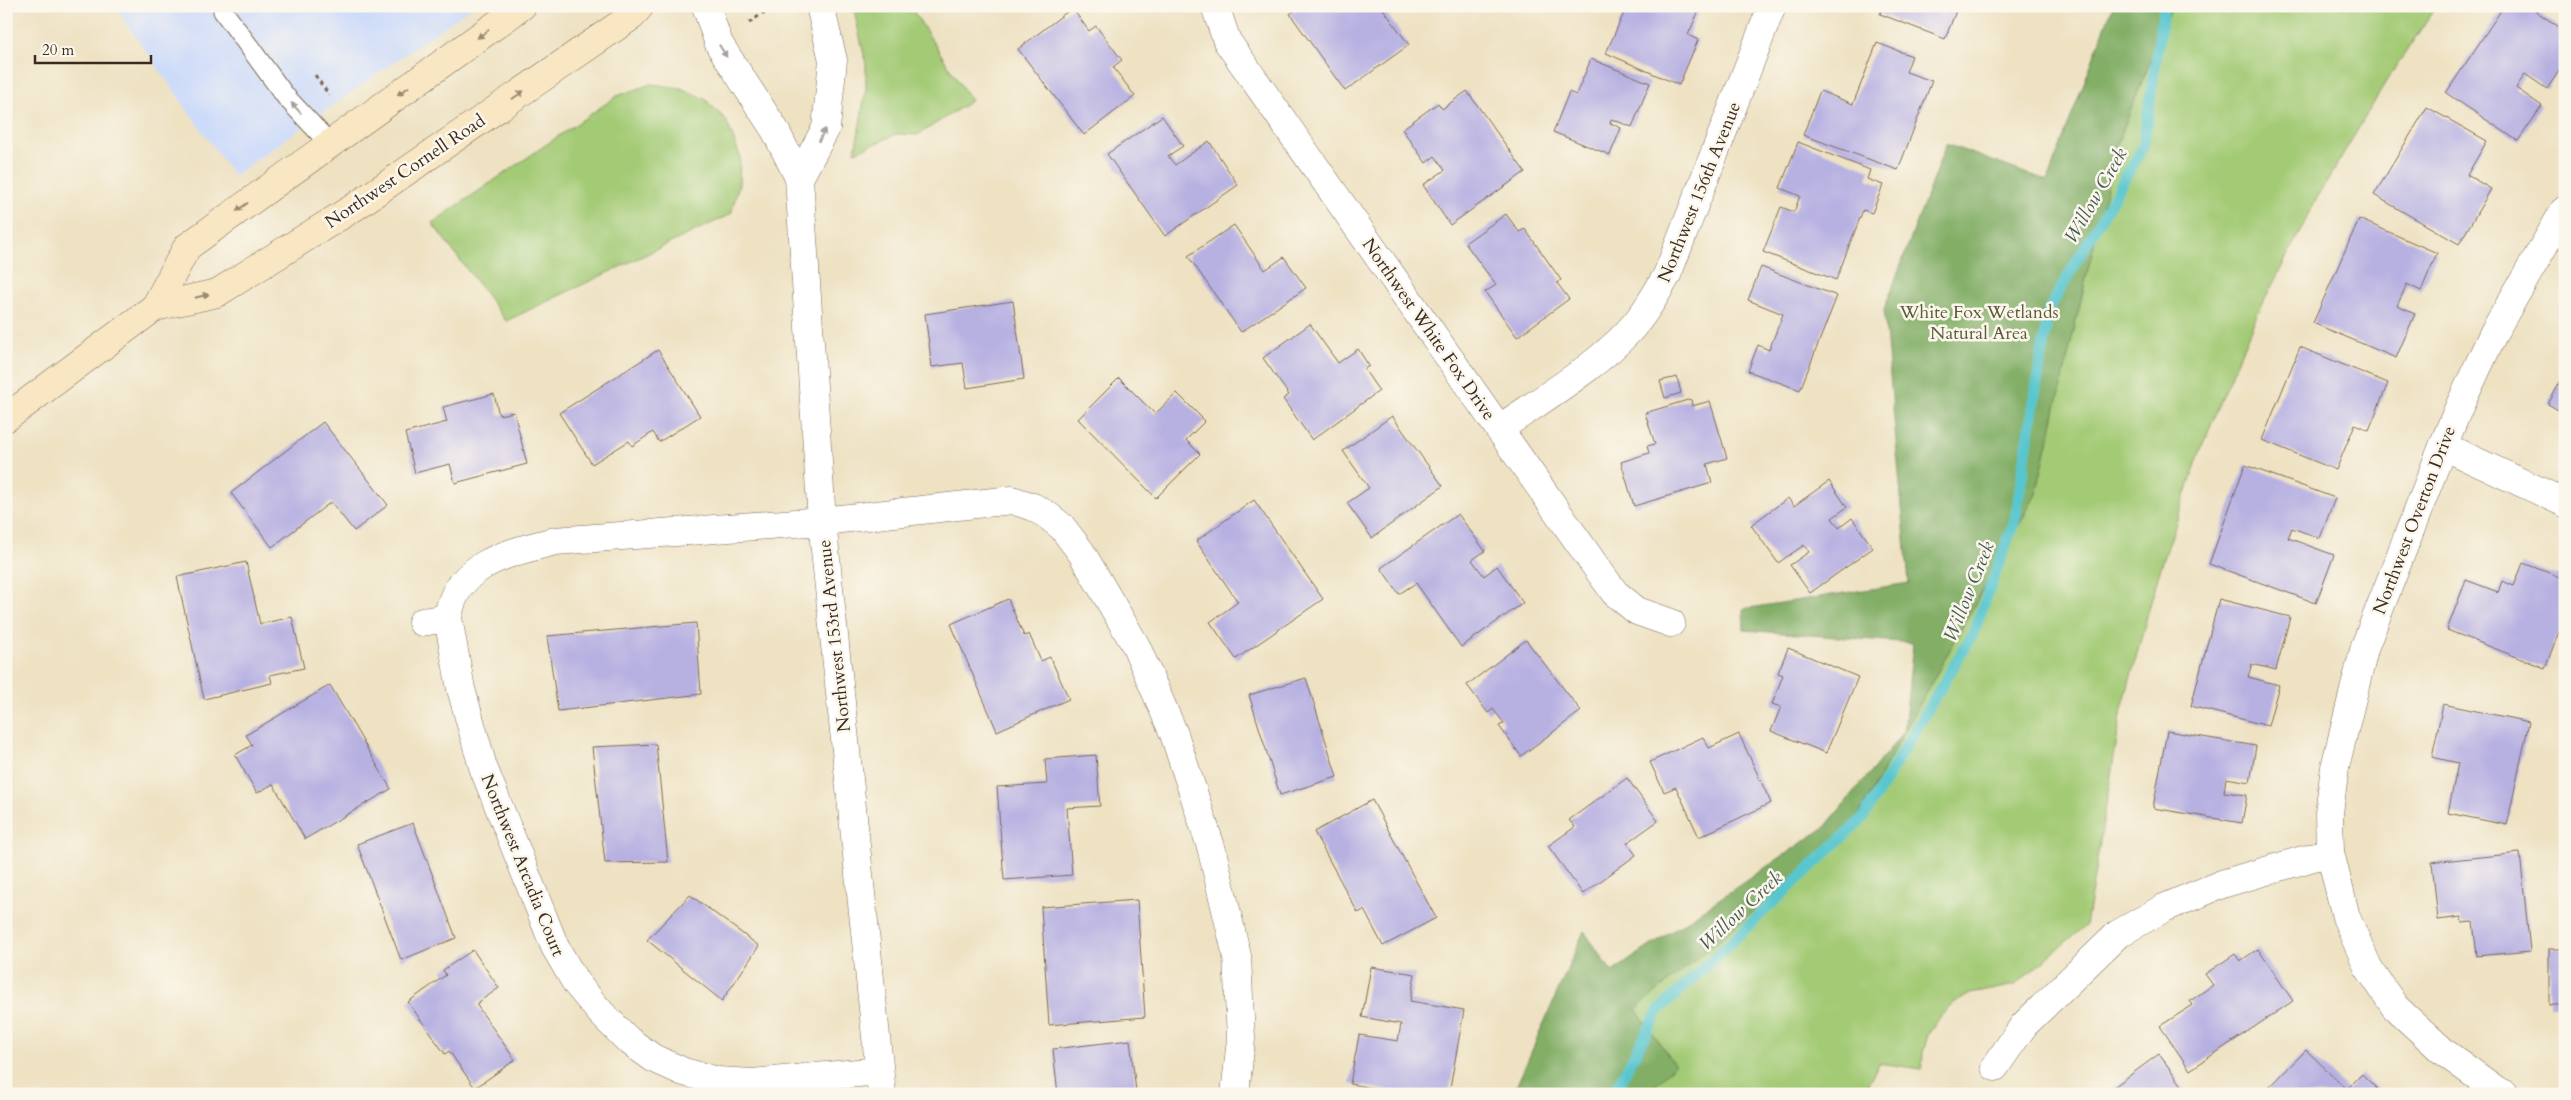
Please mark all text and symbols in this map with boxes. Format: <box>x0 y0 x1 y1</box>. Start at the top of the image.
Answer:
one-way arrow <box>477 29 490 40</box>
scale bar <box>35 32 151 64</box>
text: 20 m <box>42 40 74 60</box>
one-way arrow <box>719 45 728 58</box>
one-way arrow <box>396 86 409 96</box>
one-way arrow <box>511 90 525 100</box>
street label: Northwest 156th Avenue <box>1652 98 1747 286</box>
one-way arrow <box>290 102 302 114</box>
street label: Northwest Cornell Road <box>320 108 491 234</box>
one-way arrow <box>818 127 826 142</box>
water label: Willow Creek <box>2058 143 2134 248</box>
one-way arrow <box>235 202 249 212</box>
street label: Northwest White Fox Drive <box>1356 233 1501 425</box>
one-way arrow <box>195 292 210 300</box>
park label: White Fox Wetlands Natural Area <box>1898 300 2059 346</box>
street label: Northwest Overton Drive <box>2367 422 2462 618</box>
water label: Willow Creek <box>1937 537 2001 645</box>
street label: Northwest 153rd Avenue <box>812 538 857 733</box>
street label: Northwest Arcadia Court <box>474 770 571 960</box>
water label: Willow Creek <box>1693 865 1789 956</box>

